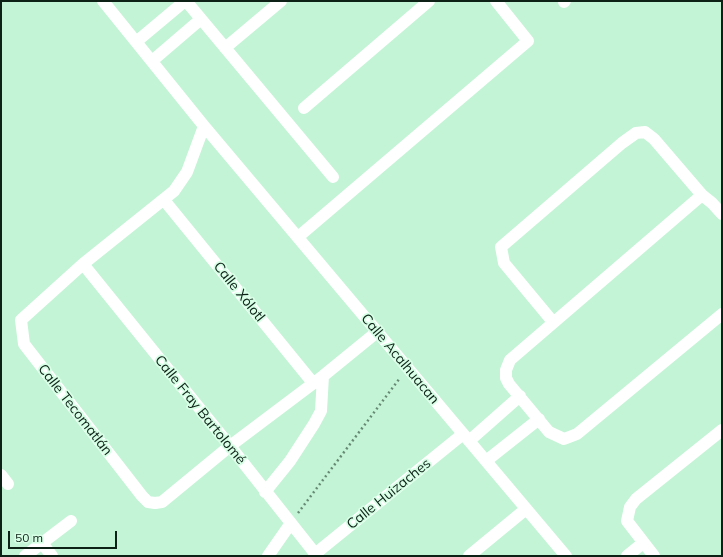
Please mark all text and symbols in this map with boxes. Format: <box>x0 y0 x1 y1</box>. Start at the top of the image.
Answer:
street label: Calle Xólotl <box>210 259 268 325</box>
street label: Calle Acalhuacan <box>357 310 443 408</box>
street label: Calle Fray Bartolomé <box>151 352 249 468</box>
street label: Calle Tecomatlán <box>34 361 116 459</box>
street label: Calle Huizaches <box>344 455 434 533</box>
scale bar <box>10 523 119 549</box>
text: 50 m <box>15 530 43 545</box>

